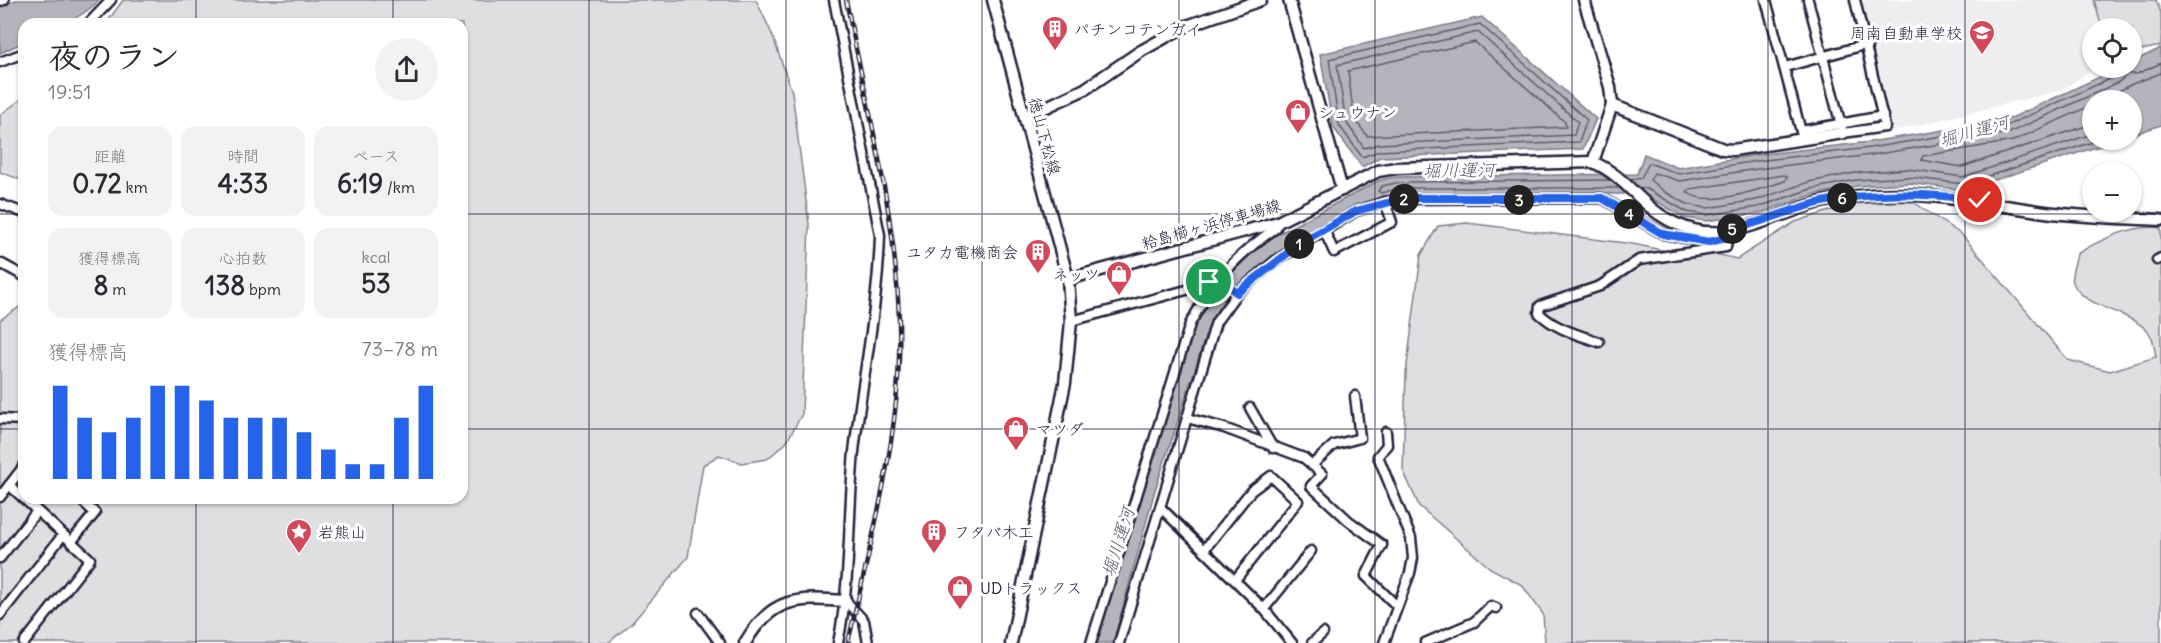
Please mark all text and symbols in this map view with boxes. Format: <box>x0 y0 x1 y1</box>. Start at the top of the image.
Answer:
building icon: パチンコテンガイ <box>1040 14 1070 52</box>
school or university icon: 周南自動車学校 <box>1967 18 1997 56</box>
map controls <box>2082 18 2142 222</box>
button: locate <box>2082 18 2142 78</box>
place label: パチンコテンガイ <box>1074 19 1201 39</box>
place label: 周南自動車学校 <box>1850 23 1962 43</box>
text: 夜のラン <box>48 35 180 77</box>
button: share <box>375 38 438 101</box>
text: 19:51 <box>48 79 91 104</box>
button: + <box>2082 90 2142 150</box>
street label: 徳山下松線 <box>1025 95 1065 177</box>
shop icon: シュウナン <box>1283 97 1313 135</box>
place label: シュウナン <box>1318 102 1397 122</box>
water label: 堀川運河 <box>1936 109 2015 152</box>
text: 距離 <box>94 146 126 166</box>
text: 時間 <box>227 146 259 166</box>
text: ペース <box>352 146 400 166</box>
water label: 堀川運河 <box>1423 158 1498 182</box>
button: − <box>2082 162 2142 222</box>
text: 0.72 <box>72 167 122 200</box>
text: 4:33 <box>218 167 268 200</box>
text: 6:19 <box>337 167 383 200</box>
pin <box>1954 174 2005 225</box>
text: km <box>122 177 148 197</box>
text: /km <box>383 177 415 197</box>
pin: 6 <box>1827 183 1857 213</box>
icon: check <box>1963 183 1996 216</box>
pin: 2 <box>1389 184 1419 214</box>
pin: 3 <box>1504 185 1534 215</box>
text: 6 <box>1837 188 1847 208</box>
text: 2 <box>1400 189 1408 209</box>
text: 3 <box>1514 190 1524 210</box>
street label: 粭島櫛ヶ浜停車場線 <box>1139 195 1283 253</box>
pin: 4 <box>1614 199 1644 229</box>
text: 4 <box>1624 204 1634 224</box>
pin: 5 <box>1717 214 1747 244</box>
text: 5 <box>1727 219 1737 239</box>
pin: 1 <box>1284 229 1314 259</box>
text: 1 <box>1296 234 1302 254</box>
building icon: ユタカ電機商会 <box>1023 237 1053 275</box>
place label: ユタカ電機商会 <box>906 242 1018 262</box>
text: kcal <box>362 247 390 267</box>
text: 獲得標高 <box>78 248 142 268</box>
text: 心拍数 <box>219 248 267 268</box>
pin <box>1183 256 1234 307</box>
shop icon: ネッツ <box>1104 259 1134 297</box>
place label: ネッツ <box>1053 264 1100 284</box>
icon: arrive <box>1192 265 1225 298</box>
text: 53 <box>361 267 391 300</box>
text: 8 <box>94 269 109 302</box>
text: 138 <box>205 269 245 302</box>
text: m <box>109 279 126 299</box>
text: bpm <box>245 279 281 299</box>
text: 73–78 m <box>362 336 438 361</box>
text: 獲得標高 <box>48 339 128 364</box>
shop icon: マツダ <box>1001 414 1031 452</box>
place label: マツダ <box>1036 419 1084 439</box>
water label: 堀川運河 <box>1096 501 1140 580</box>
place icon: 岩熊山 <box>284 517 314 555</box>
building icon: フタバ木工 <box>919 517 949 555</box>
place label: 岩熊山 <box>318 522 366 542</box>
place label: フタバ木工 <box>954 522 1034 542</box>
shop icon: UDトラックス <box>945 573 975 611</box>
place label: UDトラックス <box>980 578 1082 598</box>

